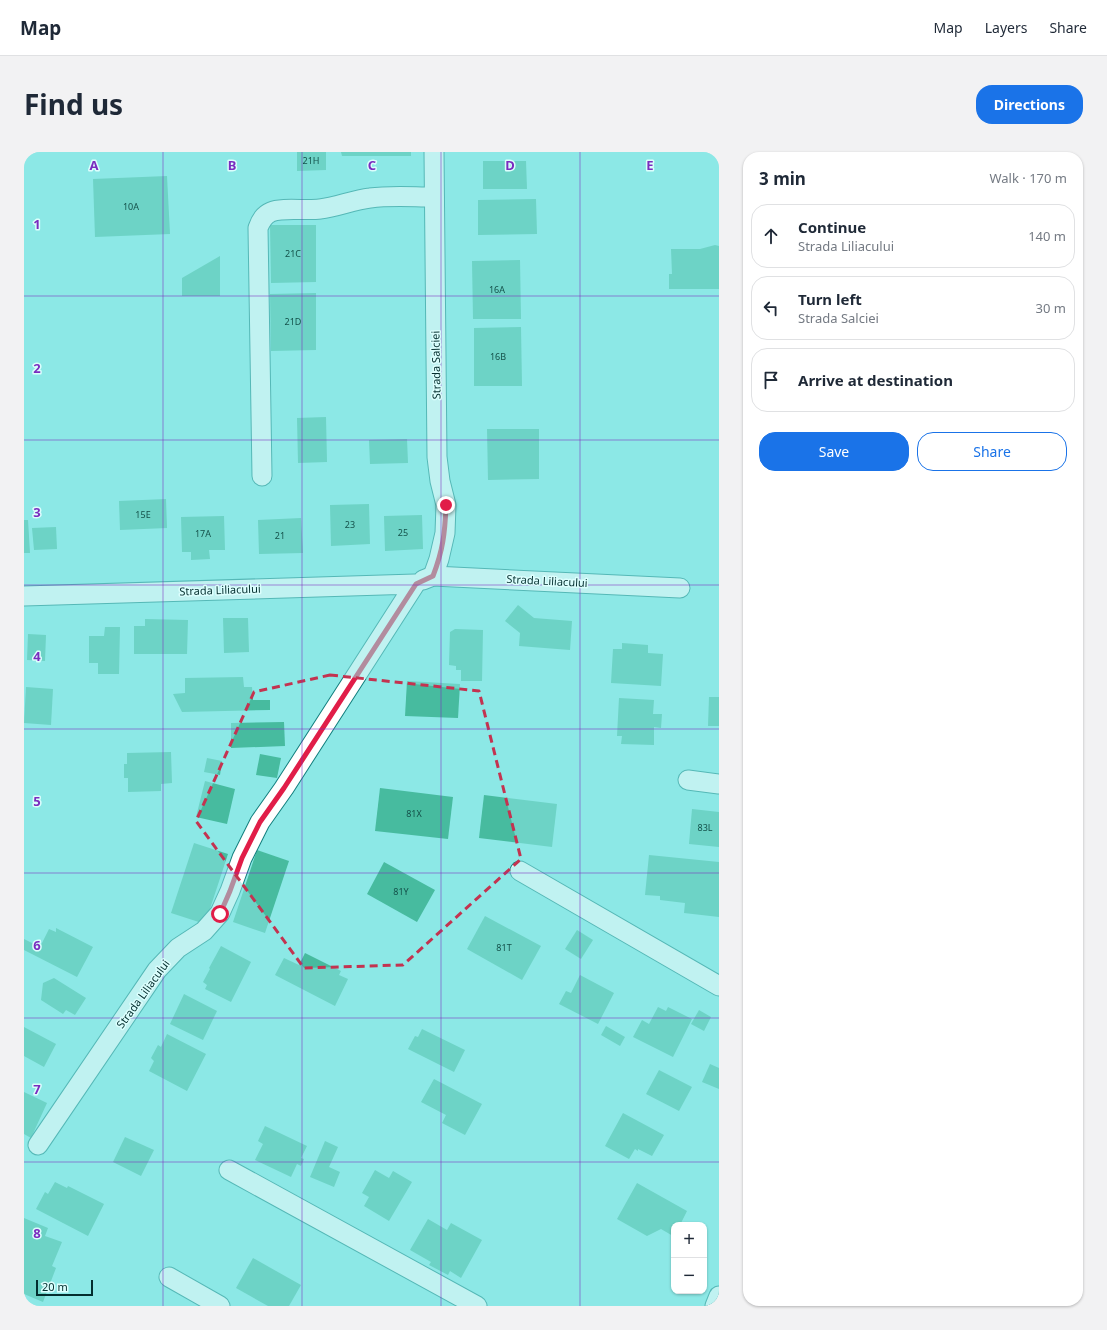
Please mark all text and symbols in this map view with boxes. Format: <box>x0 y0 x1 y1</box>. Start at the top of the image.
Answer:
text: Map <box>20 15 61 41</box>
text: Map <box>934 18 963 37</box>
text: Layers <box>985 18 1027 37</box>
text: Share <box>1049 18 1087 37</box>
text: Find us <box>24 85 123 123</box>
button: Directions <box>976 85 1083 124</box>
house number: 21H <box>303 154 319 167</box>
text: A <box>90 156 99 174</box>
text: B <box>228 156 236 174</box>
text: C <box>368 156 376 174</box>
text: D <box>505 156 515 174</box>
text: E <box>646 156 654 174</box>
text: 3 min <box>759 167 806 190</box>
text: Walk · 170 m <box>989 169 1067 187</box>
house number: 10A <box>123 200 139 213</box>
text: 1 <box>33 215 41 233</box>
text: Continue <box>798 217 866 237</box>
icon: ahead <box>760 225 782 247</box>
text: 140 m <box>1028 227 1066 245</box>
text: Strada Liliacului <box>798 237 894 255</box>
house number: 21C <box>285 247 301 260</box>
house number: 16A <box>489 283 505 296</box>
text: Turn left <box>798 289 862 309</box>
icon: left <box>760 297 782 319</box>
text: 30 m <box>1036 299 1066 317</box>
text: Strada Salciei <box>798 309 879 327</box>
house number: 21D <box>285 315 302 328</box>
street label: Strada Salciei <box>427 331 444 399</box>
house number: 16B <box>490 350 506 363</box>
text: 2 <box>33 359 41 377</box>
icon: arrive <box>760 369 782 391</box>
text: Arrive at destination <box>798 370 953 390</box>
button: Save <box>759 432 909 471</box>
button: Share <box>917 432 1067 471</box>
route end <box>437 496 455 514</box>
text: 3 <box>33 503 41 521</box>
house number: 15E <box>135 508 151 521</box>
house number: 23 <box>345 518 355 531</box>
house number: 25 <box>398 526 408 539</box>
house number: 17A <box>195 527 211 540</box>
house number: 21 <box>275 529 285 542</box>
street label: Strada Liliacului <box>506 571 588 590</box>
street label: Strada Liliacului <box>179 581 261 598</box>
text: 4 <box>33 647 41 665</box>
text: 5 <box>33 792 41 810</box>
house number: 81X <box>406 807 423 820</box>
house number: 83L <box>697 821 713 834</box>
house number: 81Y <box>393 885 410 898</box>
route start <box>211 905 229 923</box>
text: 6 <box>33 936 41 954</box>
house number: 81T <box>496 941 512 954</box>
street label: Strada Liliacului <box>113 956 173 1031</box>
text: 7 <box>33 1080 41 1098</box>
map controls <box>671 1222 707 1294</box>
button: + <box>671 1222 707 1258</box>
text: 8 <box>33 1224 41 1242</box>
button: − <box>671 1258 707 1294</box>
scale bar <box>36 1278 93 1297</box>
text: 20 m <box>42 1279 68 1294</box>

